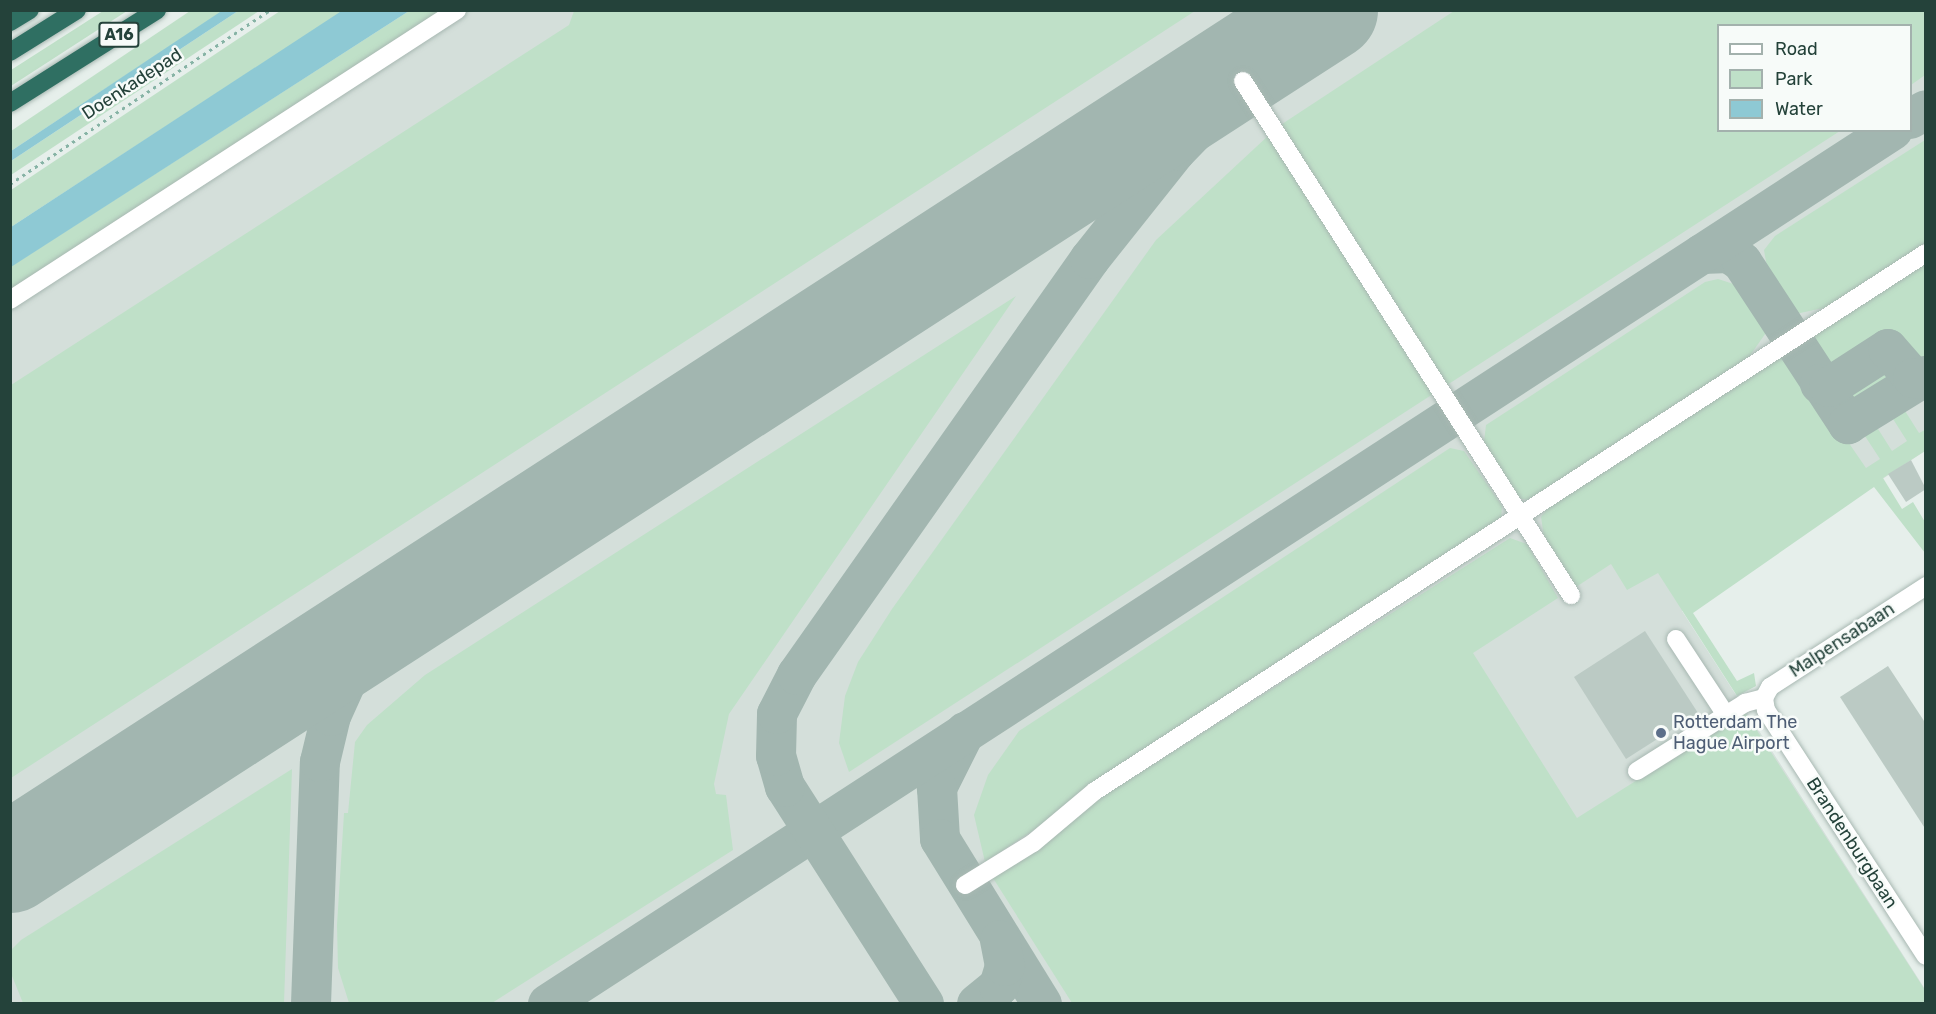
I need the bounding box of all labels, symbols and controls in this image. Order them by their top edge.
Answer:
road number: A16 [98,22,140,48]
legend [1717,24,1912,132]
text: Road [1775,38,1818,60]
street label: Doenkadepad [78,44,186,124]
text: Park [1775,68,1812,90]
text: Water [1775,98,1823,120]
street label: Malpensabaan [1785,598,1899,682]
place label: Rotterdam The Hague Airport [1673,712,1798,754]
marker: Rotterdam The Hague Airport [1654,726,1668,740]
street label: Brandenburgbaan [1802,774,1902,912]

